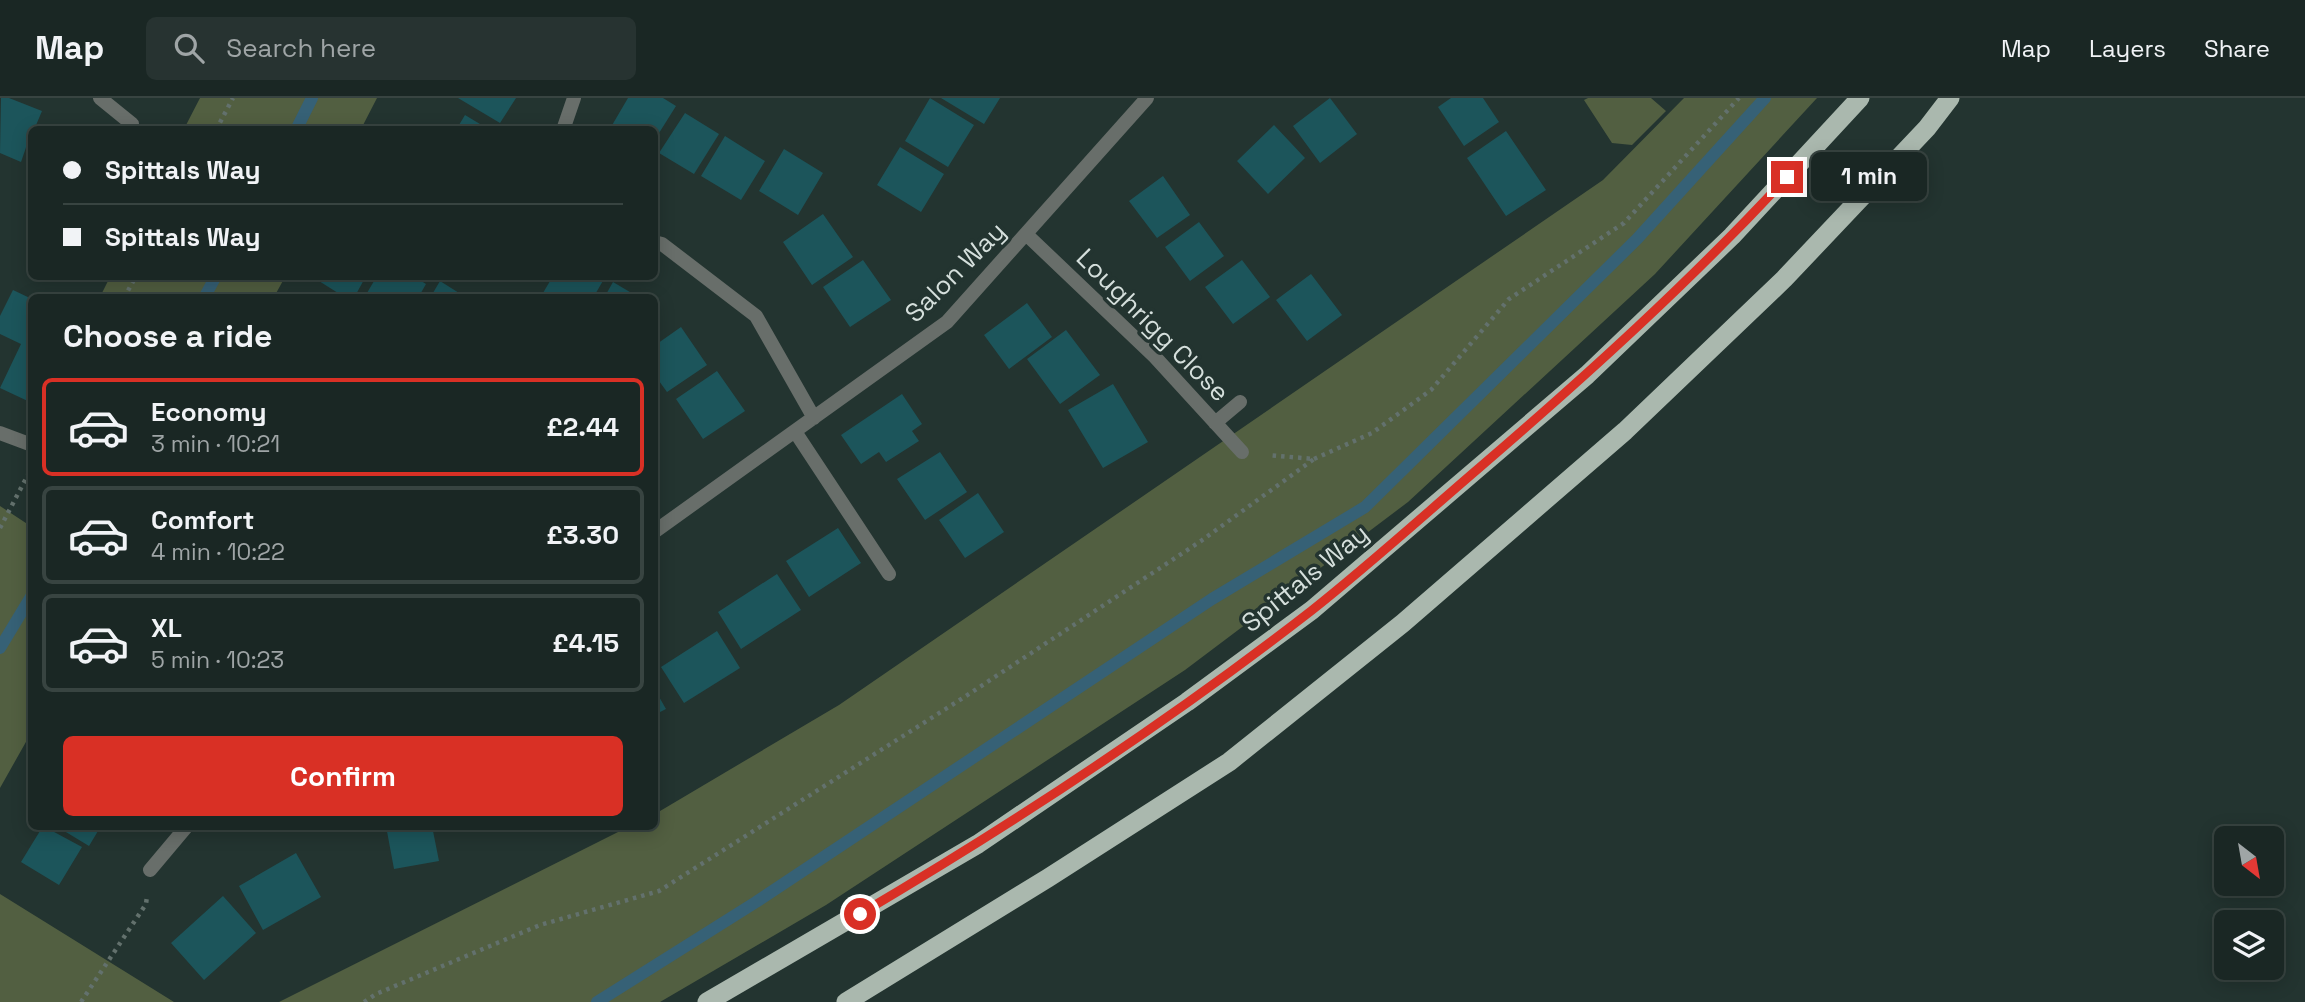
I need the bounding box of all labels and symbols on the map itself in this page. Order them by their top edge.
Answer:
callout: 1 min [1812,153,1927,202]
route end [1771,161,1803,193]
street label: Salon Way [897,214,1013,330]
street label: Loughrigg Close [1069,241,1237,409]
street label: Spittals Way [1234,516,1376,640]
north arrow [2214,826,2284,896]
route start [844,898,876,930]

